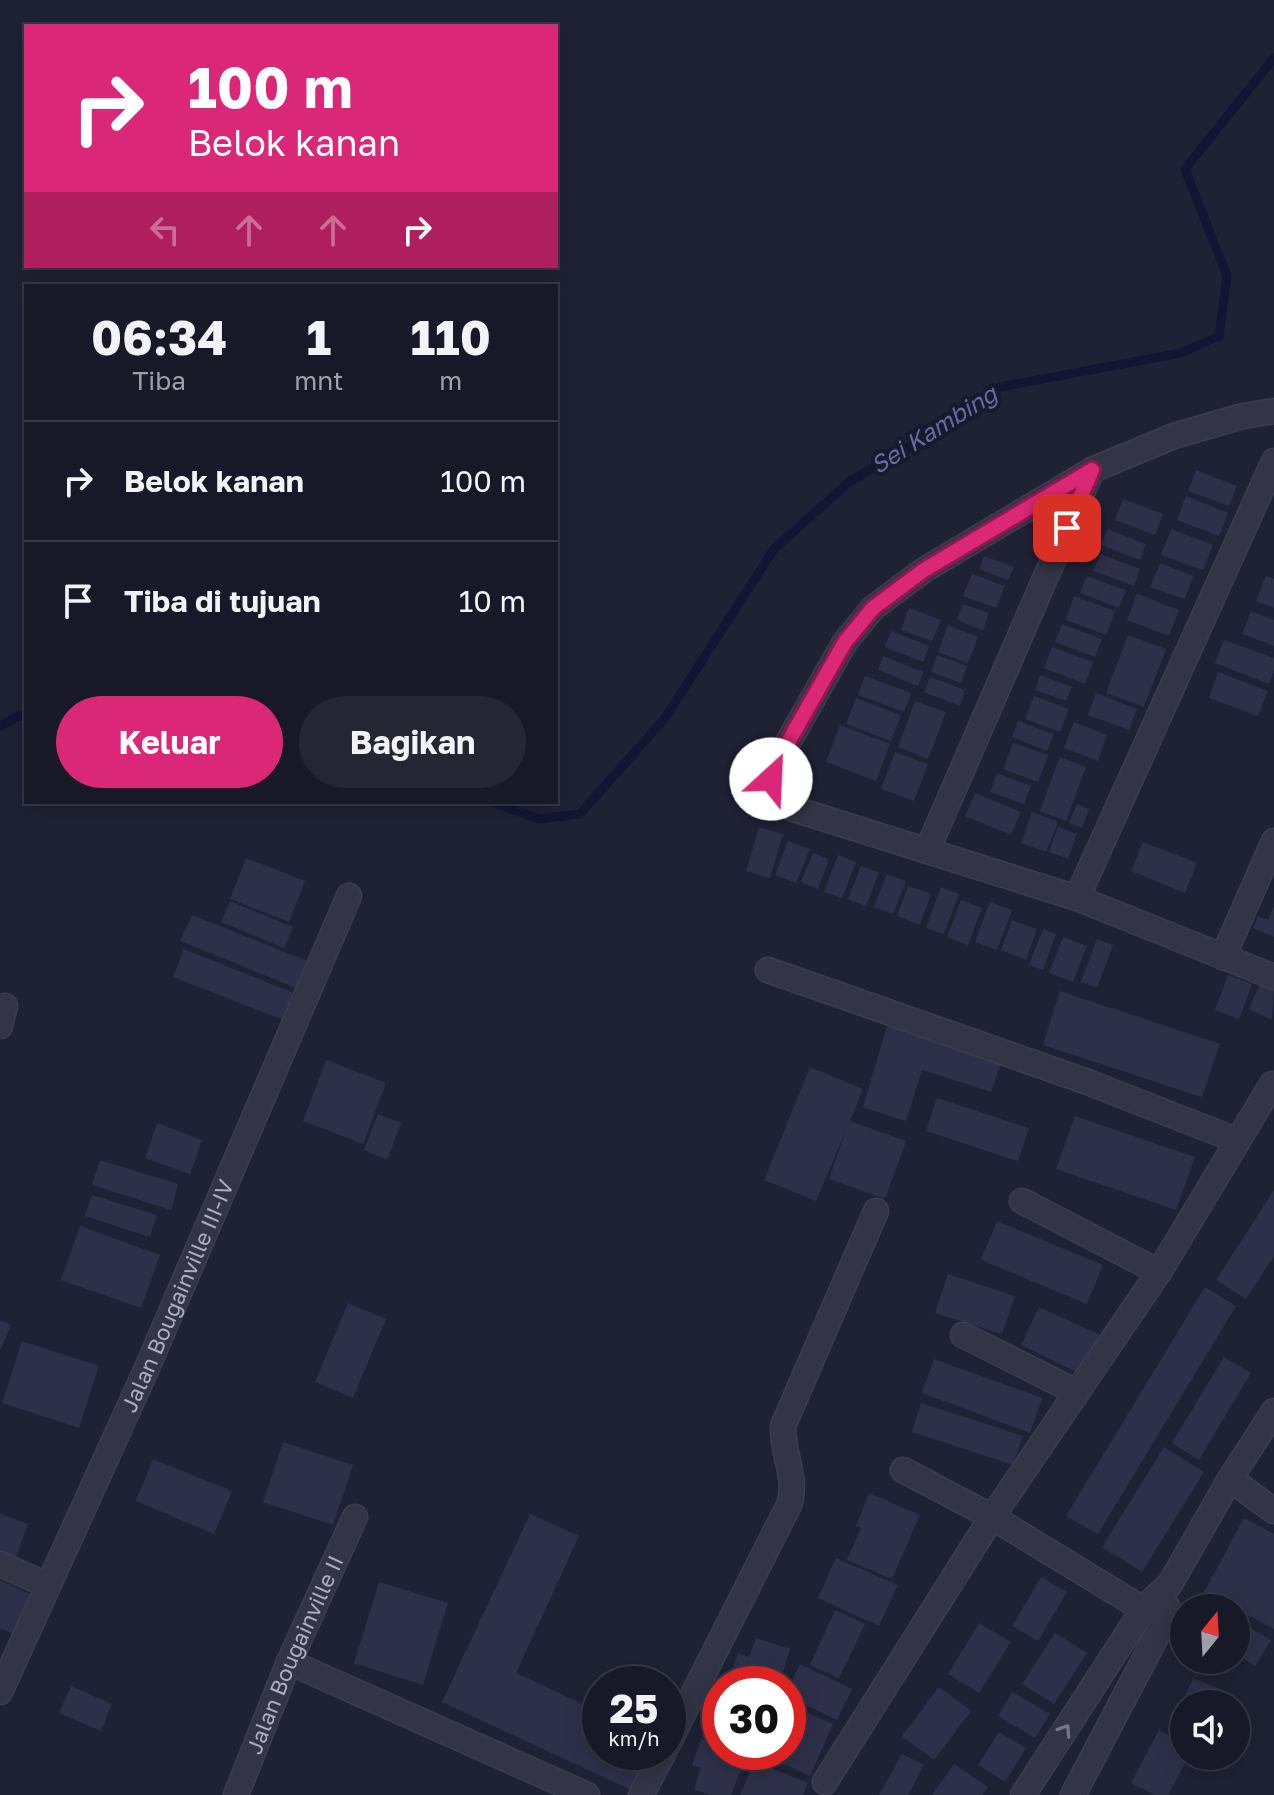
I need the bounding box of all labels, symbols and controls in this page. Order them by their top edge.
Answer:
text: 100 m [188,53,353,120]
icon: right [56,56,160,160]
text: Belok kanan [188,121,400,164]
icon: left [143,208,187,252]
icon: ahead [227,208,271,252]
icon: ahead [311,208,355,252]
icon: right [395,208,439,252]
text: 06:34 [91,308,227,366]
text: 1 [306,308,331,366]
text: 110 [410,308,491,366]
text: Tiba [132,365,186,396]
text: mnt [294,365,343,396]
text: m [439,365,462,396]
water label: Sei Kambing [865,377,1004,480]
icon: right [56,459,100,503]
text: Belok kanan [124,463,304,499]
text: 100 m [440,463,526,499]
pin [1033,494,1101,562]
icon: arrive [1045,506,1089,550]
icon: arrive [56,579,100,623]
text: Tiba di tujuan [124,583,321,619]
text: 10 m [459,583,526,619]
button: Keluar [56,696,283,788]
button: Bagikan [299,696,526,788]
position arrow [729,737,813,821]
street label: Jalan Bougainville III-IV [115,1175,239,1416]
street label: Jalan Bougainville II [240,1551,349,1758]
north arrow [1170,1594,1250,1674]
map controls [1170,1594,1250,1770]
speed limit sign: 30 [702,1666,806,1770]
text: 25 [610,1684,658,1732]
button: sound [1170,1690,1250,1770]
one-way arrow [1056,1724,1071,1739]
text: km/h [609,1726,659,1750]

